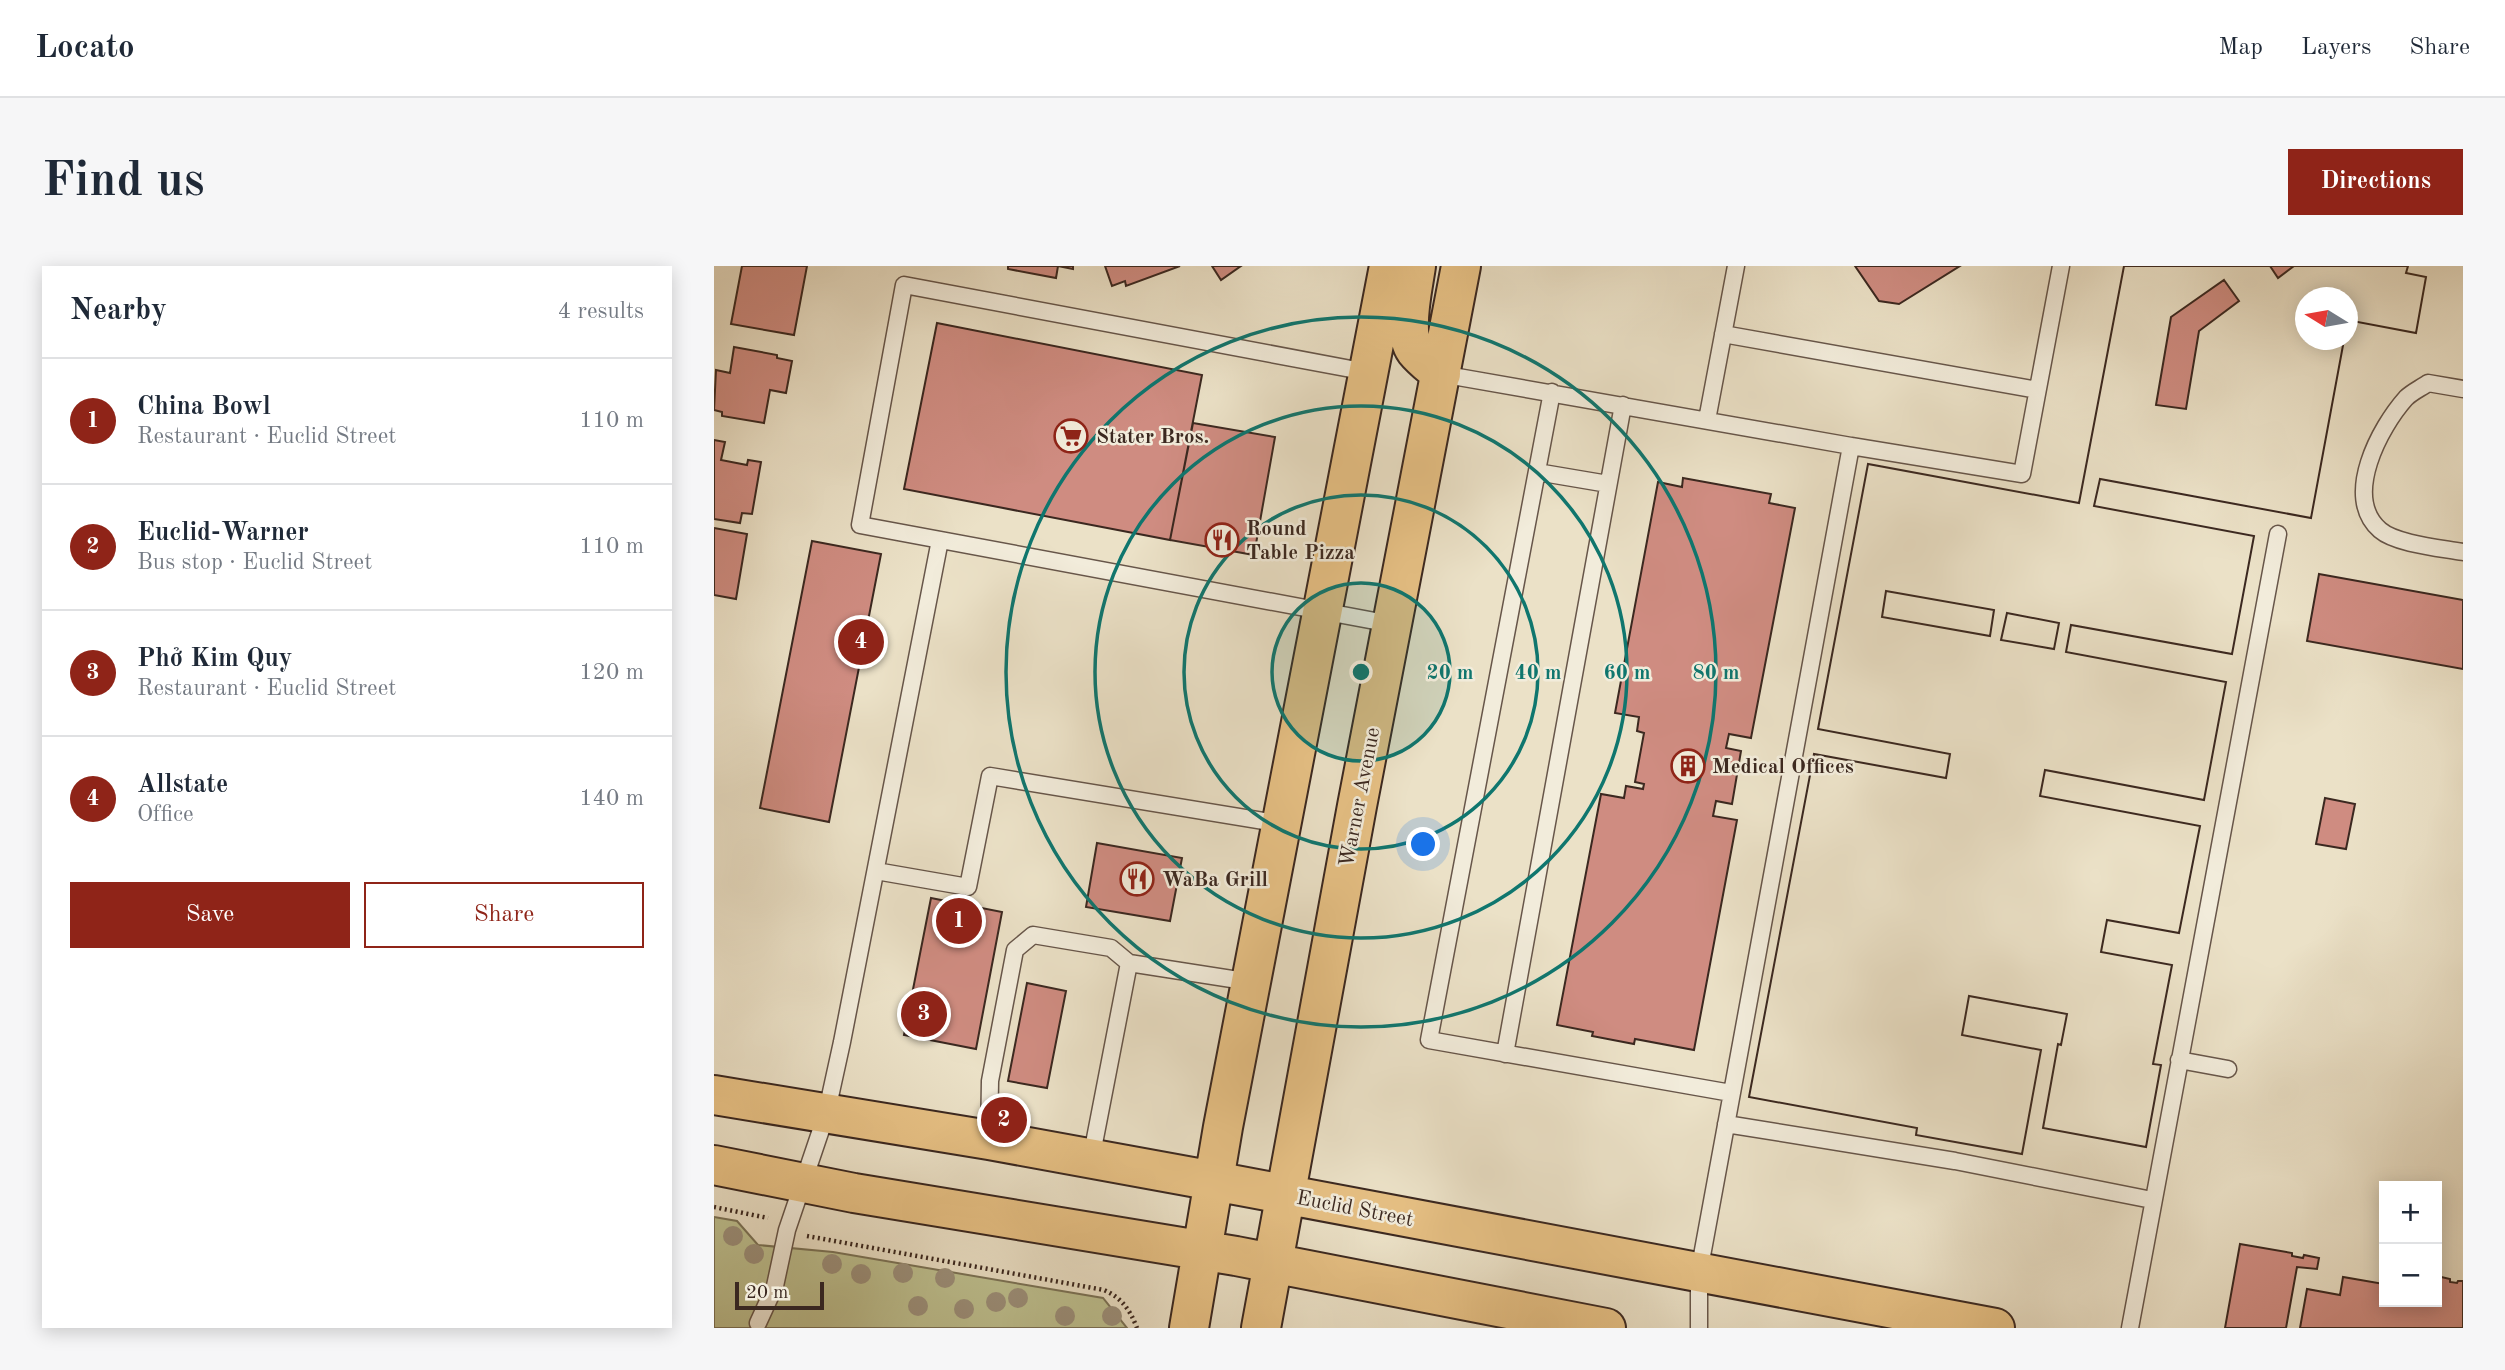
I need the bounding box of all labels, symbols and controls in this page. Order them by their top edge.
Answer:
text: Locato [35,32,135,65]
text: Map [2219,36,2263,60]
text: Layers [2301,36,2371,60]
text: Share [2409,36,2470,60]
button: Directions [2288,149,2463,215]
text: Find us [42,158,205,207]
north arrow [2295,287,2358,350]
text: Nearby [70,296,167,326]
text: 4 results [558,300,644,323]
text: China Bowl [137,394,271,420]
text: 1 [86,409,100,432]
text: 110 m [579,409,644,432]
supermarket icon: Stater Bros. [1052,417,1090,455]
text: Restaurant · Euclid Street [137,425,396,448]
place label: Stater Bros. [1096,427,1209,448]
place label: Round Table Pizza [1246,519,1355,564]
text: Euclid-Warner [137,520,309,546]
restaurant icon: Round Table Pizza [1203,521,1241,559]
text: 2 [86,535,100,558]
text: 110 m [579,535,644,558]
text: Bus stop · Euclid Street [137,551,372,574]
pin: 4 [838,616,884,668]
text: Phở Kim Quy [137,646,292,672]
centre of rings [1349,660,1373,684]
text: 3 [86,661,100,684]
text: 120 m [579,661,644,684]
text: 20 m [1426,663,1474,684]
text: 40 m [1514,663,1562,684]
text: 60 m [1603,663,1651,684]
text: 80 m [1692,663,1740,684]
text: Restaurant · Euclid Street [137,677,396,700]
street label: Warner Avenue [1337,726,1384,869]
building icon: Medical Offices [1669,747,1707,785]
place label: Medical Offices [1712,757,1854,778]
text: Allstate [137,772,228,798]
text: 4 [86,787,100,810]
text: 140 m [579,787,644,810]
text: Office [137,803,194,826]
your location [1406,827,1440,861]
restaurant icon: WaBa Grill [1118,860,1156,898]
place label: WaBa Grill [1162,870,1268,891]
button: Save [70,882,350,948]
button: Share [364,882,644,948]
pin: 1 [936,895,982,947]
pin: 3 [901,988,947,1040]
pin: 2 [981,1094,1027,1146]
map controls [2379,1181,2442,1307]
button: + [2379,1181,2442,1244]
street label: Euclid Street [1294,1188,1415,1231]
button: − [2379,1244,2442,1307]
scale bar [735,1279,824,1311]
text: 20 m [746,1284,788,1303]

